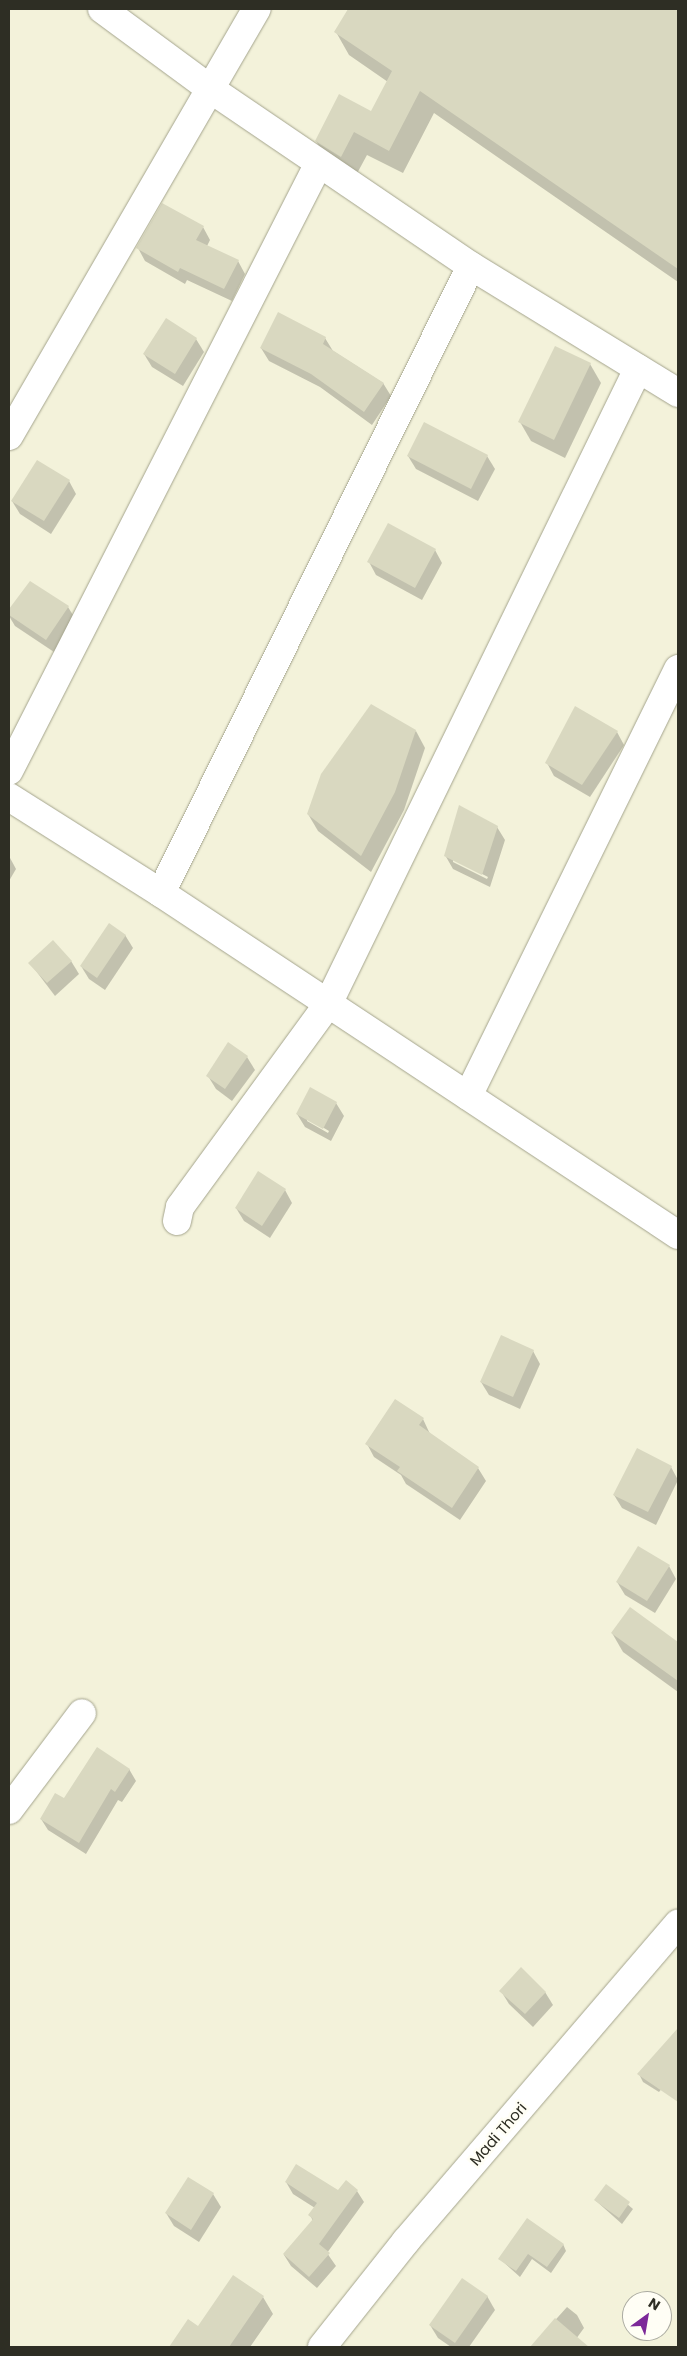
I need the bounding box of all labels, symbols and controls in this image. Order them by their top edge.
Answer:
street label: Madi Thori [466,2099,530,2169]
north arrow [622,2291,672,2341]
text: N [645,2293,664,2315]

